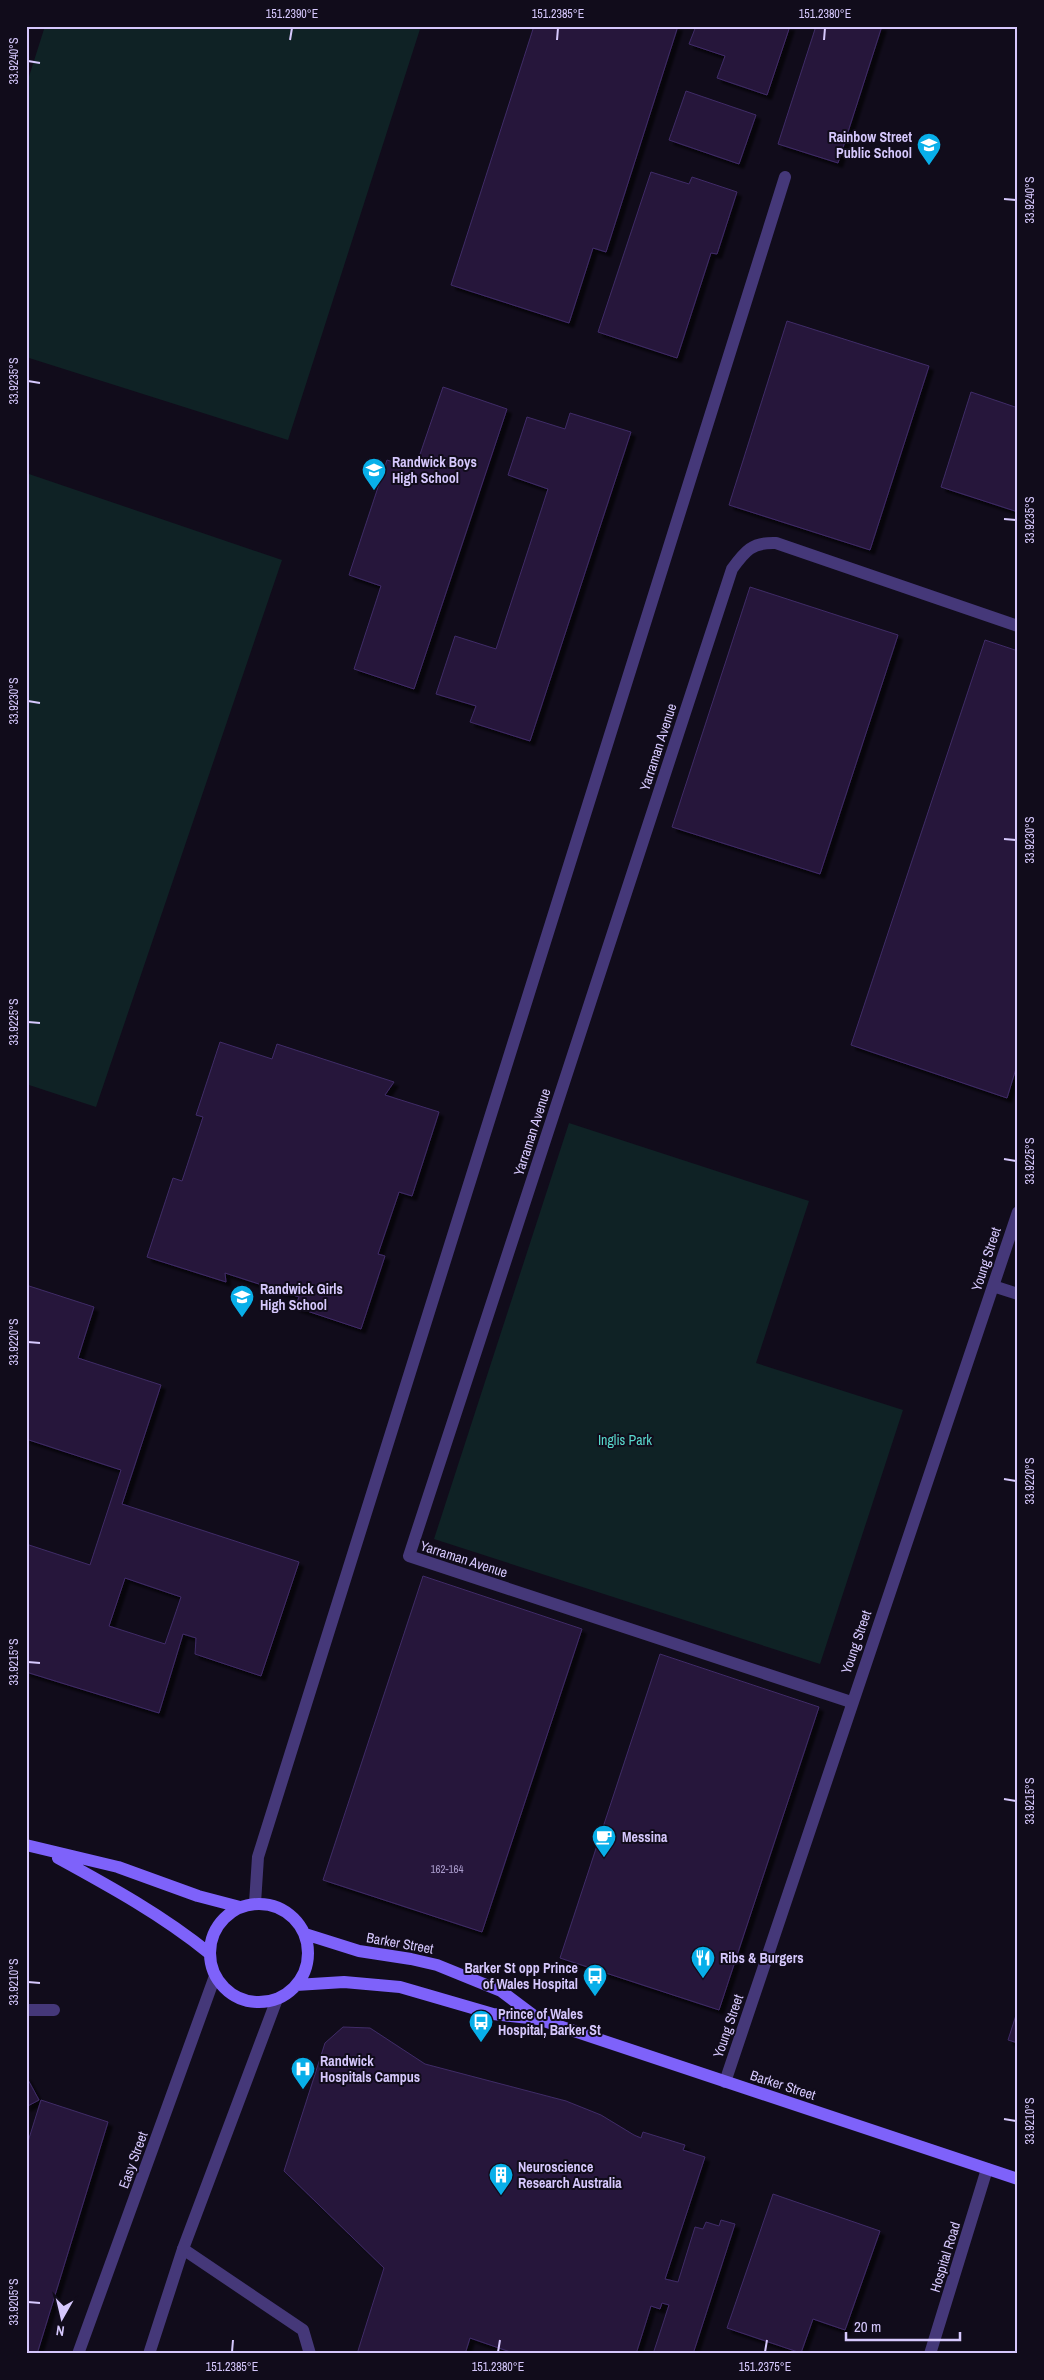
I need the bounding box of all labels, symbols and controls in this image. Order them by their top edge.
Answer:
text: 151.2390°E [266,6,318,22]
text: 151.2385°E [532,6,584,22]
text: 151.2380°E [799,6,851,22]
text: 33.9240°S [6,37,22,84]
place label: Rainbow Street Public School [828,128,912,162]
school or university icon: Rainbow Street Public School [916,132,942,166]
text: 33.9240°S [1022,176,1038,223]
text: 33.9235°S [6,357,22,404]
place label: Randwick Boys High School [392,453,477,487]
school or university icon: Randwick Boys High School [361,457,387,491]
text: 33.9235°S [1022,496,1038,543]
text: 33.9230°S [6,677,22,724]
street label: Yarraman Avenue [635,701,681,793]
text: 33.9230°S [1022,816,1038,863]
text: 33.9225°S [6,998,22,1045]
street label: Yarraman Avenue [509,1086,555,1178]
text: 33.9225°S [1022,1137,1038,1184]
street label: Young Street [967,1225,1005,1293]
place label: Randwick Girls High School [260,1280,343,1314]
school or university icon: Randwick Girls High School [229,1284,255,1318]
text: 33.9220°S [6,1318,22,1365]
park label: Inglis Park [598,1431,652,1449]
text: 33.9220°S [1022,1457,1038,1504]
street label: Yarraman Avenue [418,1536,510,1582]
street label: Young Street [837,1608,875,1676]
text: 33.9215°S [6,1638,22,1685]
text: 33.9215°S [1022,1777,1038,1824]
cafe icon: Messina [591,1824,617,1858]
place label: Messina [622,1828,668,1846]
house number: 162-164 [430,1862,464,1876]
street label: Barker Street [365,1928,435,1958]
restaurant icon: Ribs & Burgers [690,1945,716,1979]
place label: Ribs & Burgers [720,1949,804,1967]
text: 33.9210°S [6,1958,22,2005]
place label: Barker St opp Prince of Wales Hospital [464,1959,578,1993]
bus stop icon: Barker St opp Prince of Wales Hospital [582,1963,608,1997]
street label: Young Street [709,1992,747,2060]
place label: Prince of Wales Hospital, Barker St [498,2005,601,2039]
bus stop icon: Prince of Wales Hospital, Barker St [468,2009,494,2043]
place label: Randwick Hospitals Campus [320,2052,420,2086]
hospital icon: Randwick Hospitals Campus [290,2056,316,2090]
street label: Barker Street [748,2066,818,2104]
text: 33.9210°S [1022,2097,1038,2144]
street label: Easy Street [114,2129,152,2191]
place label: Neuroscience Research Australia [518,2158,622,2192]
building icon: Neuroscience Research Australia [488,2162,514,2196]
street label: Hospital Road [926,2220,964,2294]
text: 33.9205°S [6,2278,22,2325]
north arrow [38,2292,88,2342]
scale bar [846,2310,960,2342]
text: 20 m [854,2316,881,2337]
text: N [55,2321,66,2340]
text: 151.2385°E [206,2359,258,2375]
text: 151.2380°E [472,2359,524,2375]
text: 151.2375°E [739,2359,791,2375]

